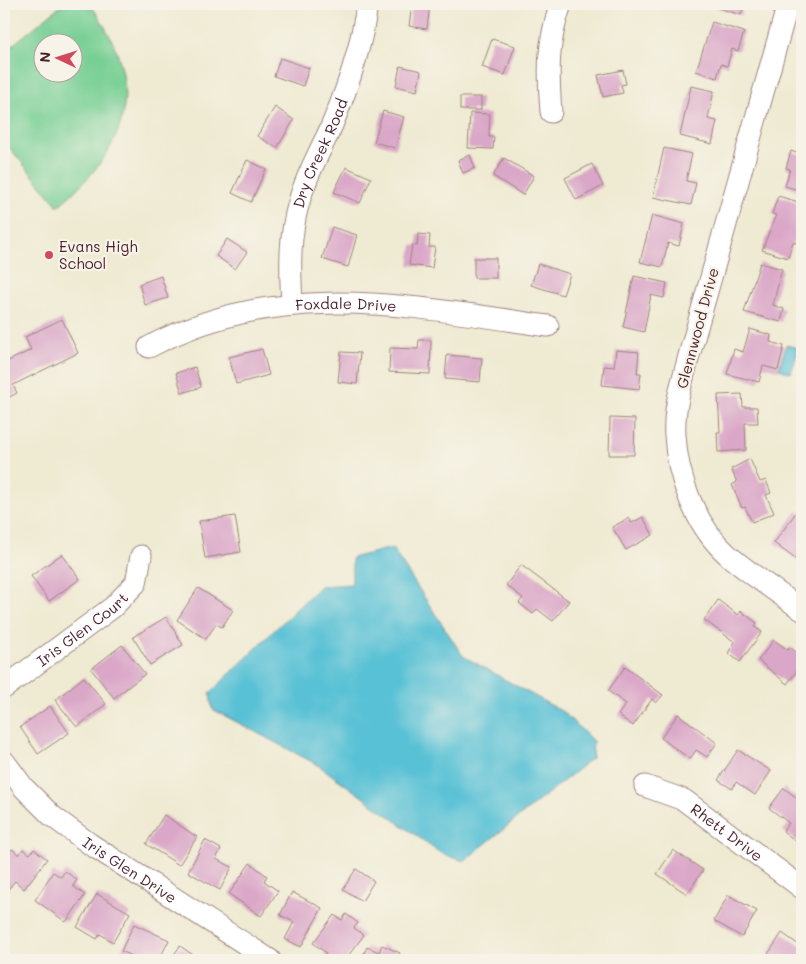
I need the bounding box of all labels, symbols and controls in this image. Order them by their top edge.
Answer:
north arrow [32,32,82,82]
text: N [35,51,54,63]
street label: Dry Creek Road [288,95,352,210]
place label: Evans High School [59,236,138,273]
marker: Evans High School [43,249,55,261]
street label: Glennwood Drive [671,265,723,391]
street label: Foxdale Drive [295,293,397,316]
street label: Iris Glen Court [33,588,132,670]
street label: Rhett Drive [687,799,767,865]
street label: Iris Glen Drive [79,832,181,907]

